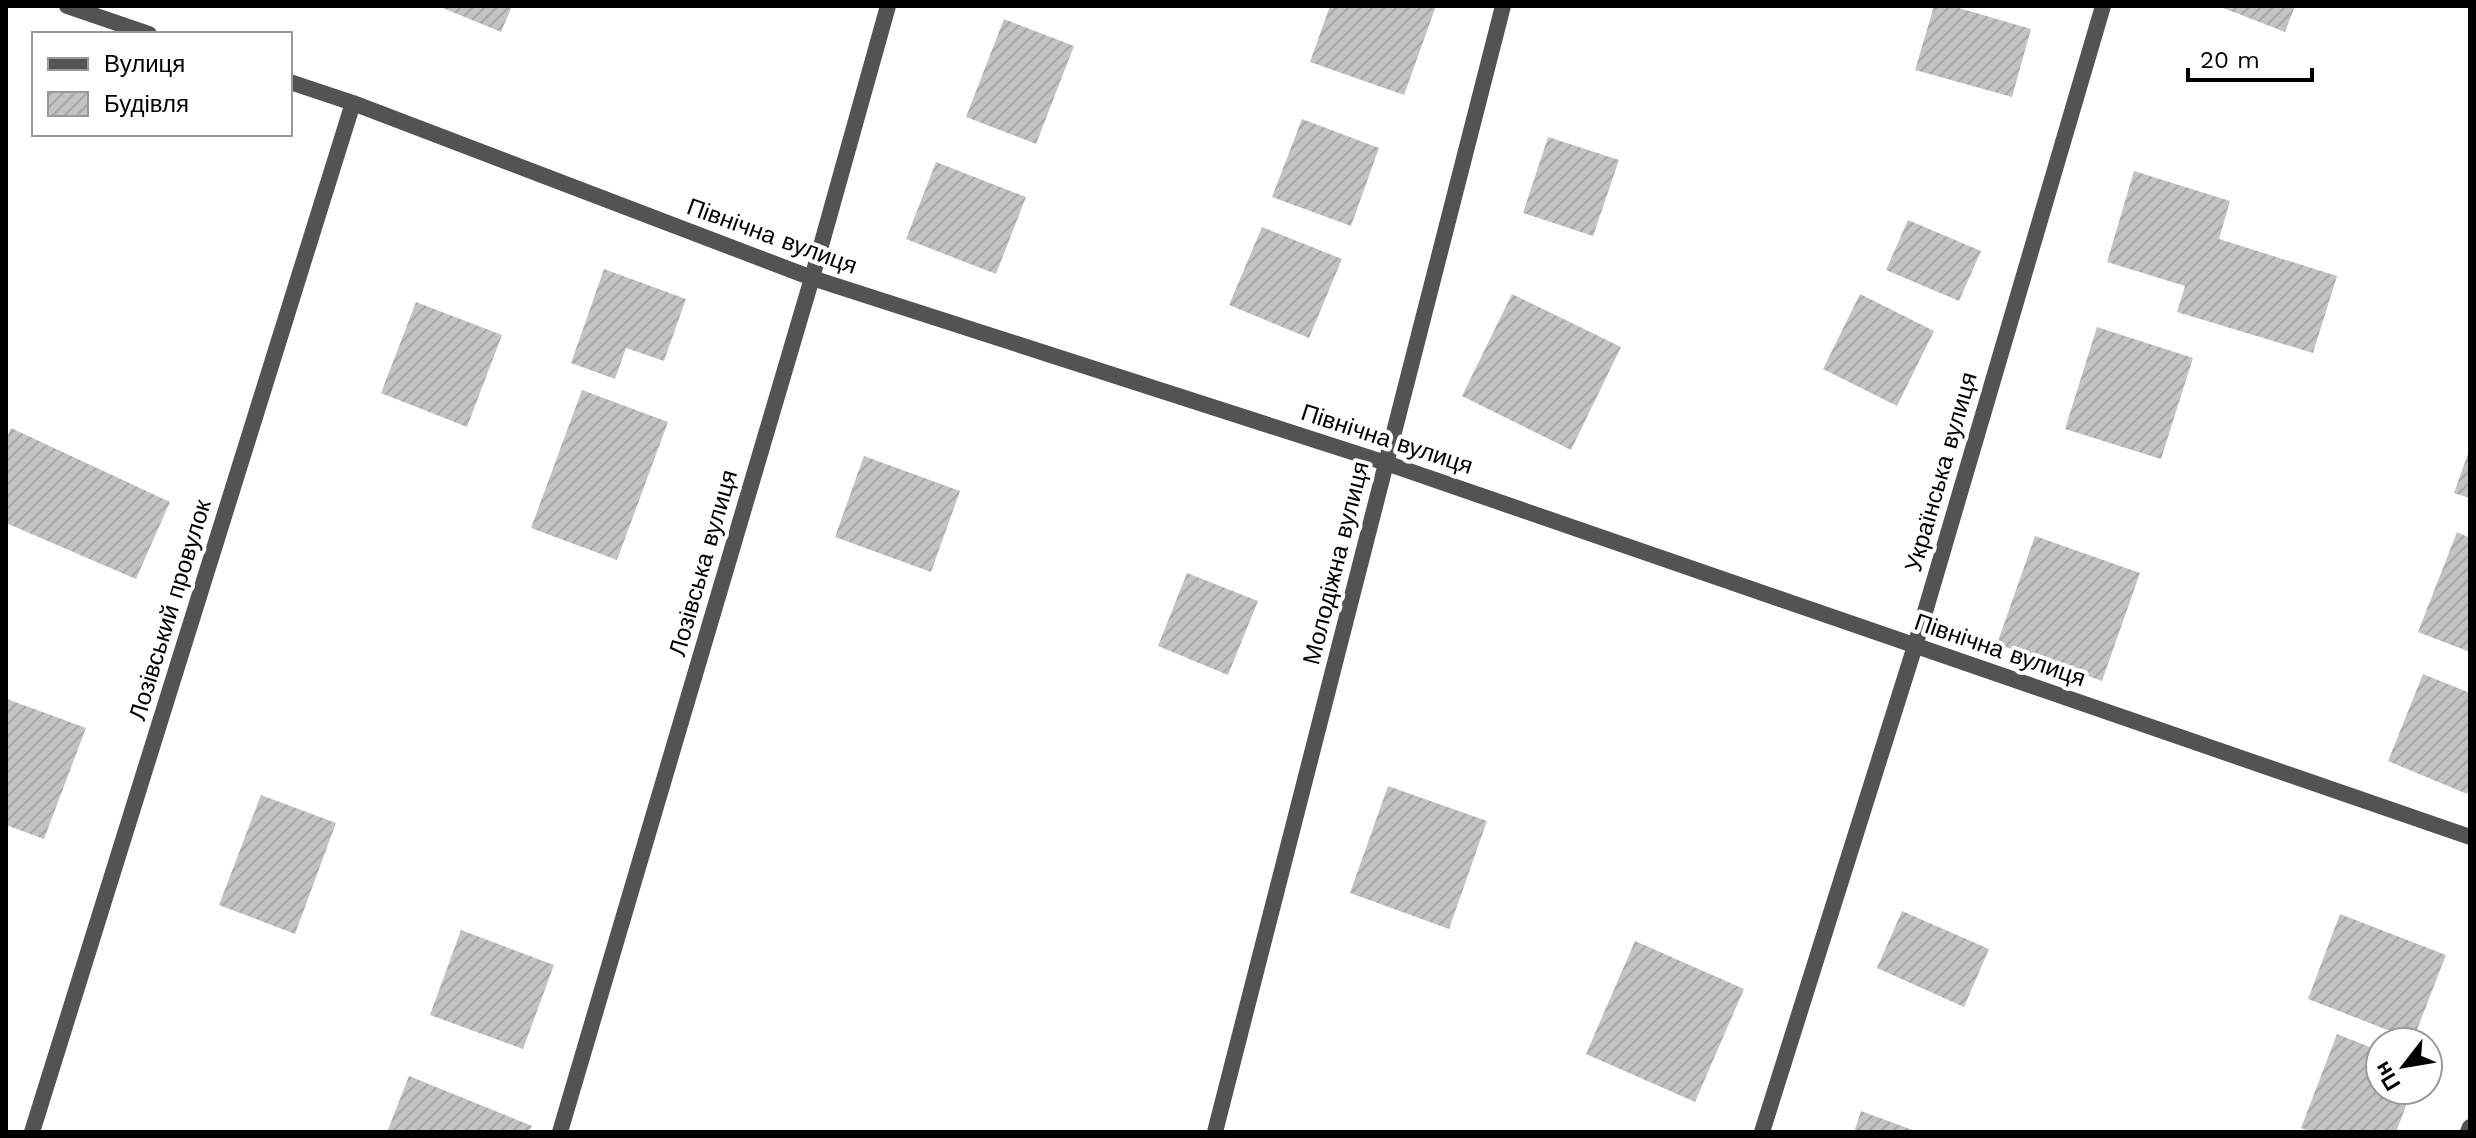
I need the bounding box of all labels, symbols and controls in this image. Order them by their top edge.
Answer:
legend [32,32,292,136]
scale bar [2188,32,2312,82]
text: 20 m [2200,46,2260,74]
text: Вулиця [104,50,185,78]
text: Будівля [104,90,189,118]
street label: Північна вулиця [683,192,861,280]
street label: Українська вулиця [1899,369,1983,575]
street label: Північна вулиця [1298,398,1476,480]
street label: Молодіжна вулиця [1297,459,1375,667]
street label: Лозівська вулиця [663,467,743,659]
street label: Лозівський провулок [123,496,217,724]
street label: Північна вулиця [1911,608,2089,692]
north arrow [2364,1026,2444,1106]
text: Пн [2369,1057,2405,1095]

